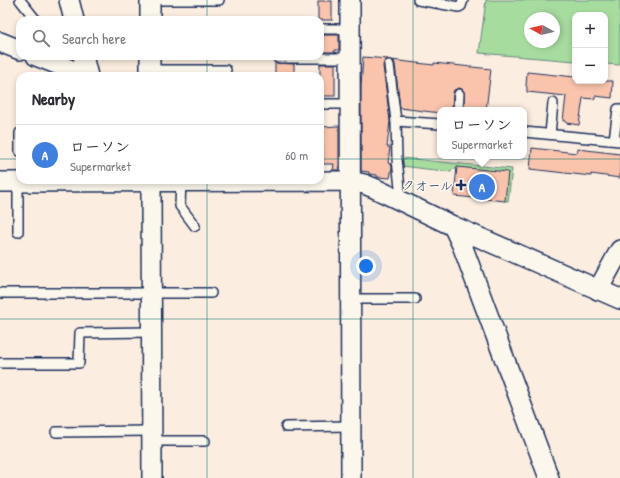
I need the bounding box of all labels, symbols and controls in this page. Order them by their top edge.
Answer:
north arrow [524,12,560,48]
map controls [572,12,608,84]
button: + [572,12,608,48]
search box [16,16,324,60]
icon: search [30,27,52,49]
text: Search here [62,28,126,49]
button: − [572,48,608,84]
text: Nearby [32,87,75,110]
popup [437,107,527,159]
text: ローソン [452,114,512,135]
text: Supermarket [452,135,512,153]
text: ローソン [70,136,130,157]
text: A [42,146,48,164]
text: 60 m [285,146,308,164]
text: Supermarket [70,157,131,175]
pin: A [469,172,495,202]
place label: クオール [402,176,453,194]
marker: クオール [456,180,466,190]
your location [356,256,376,276]

